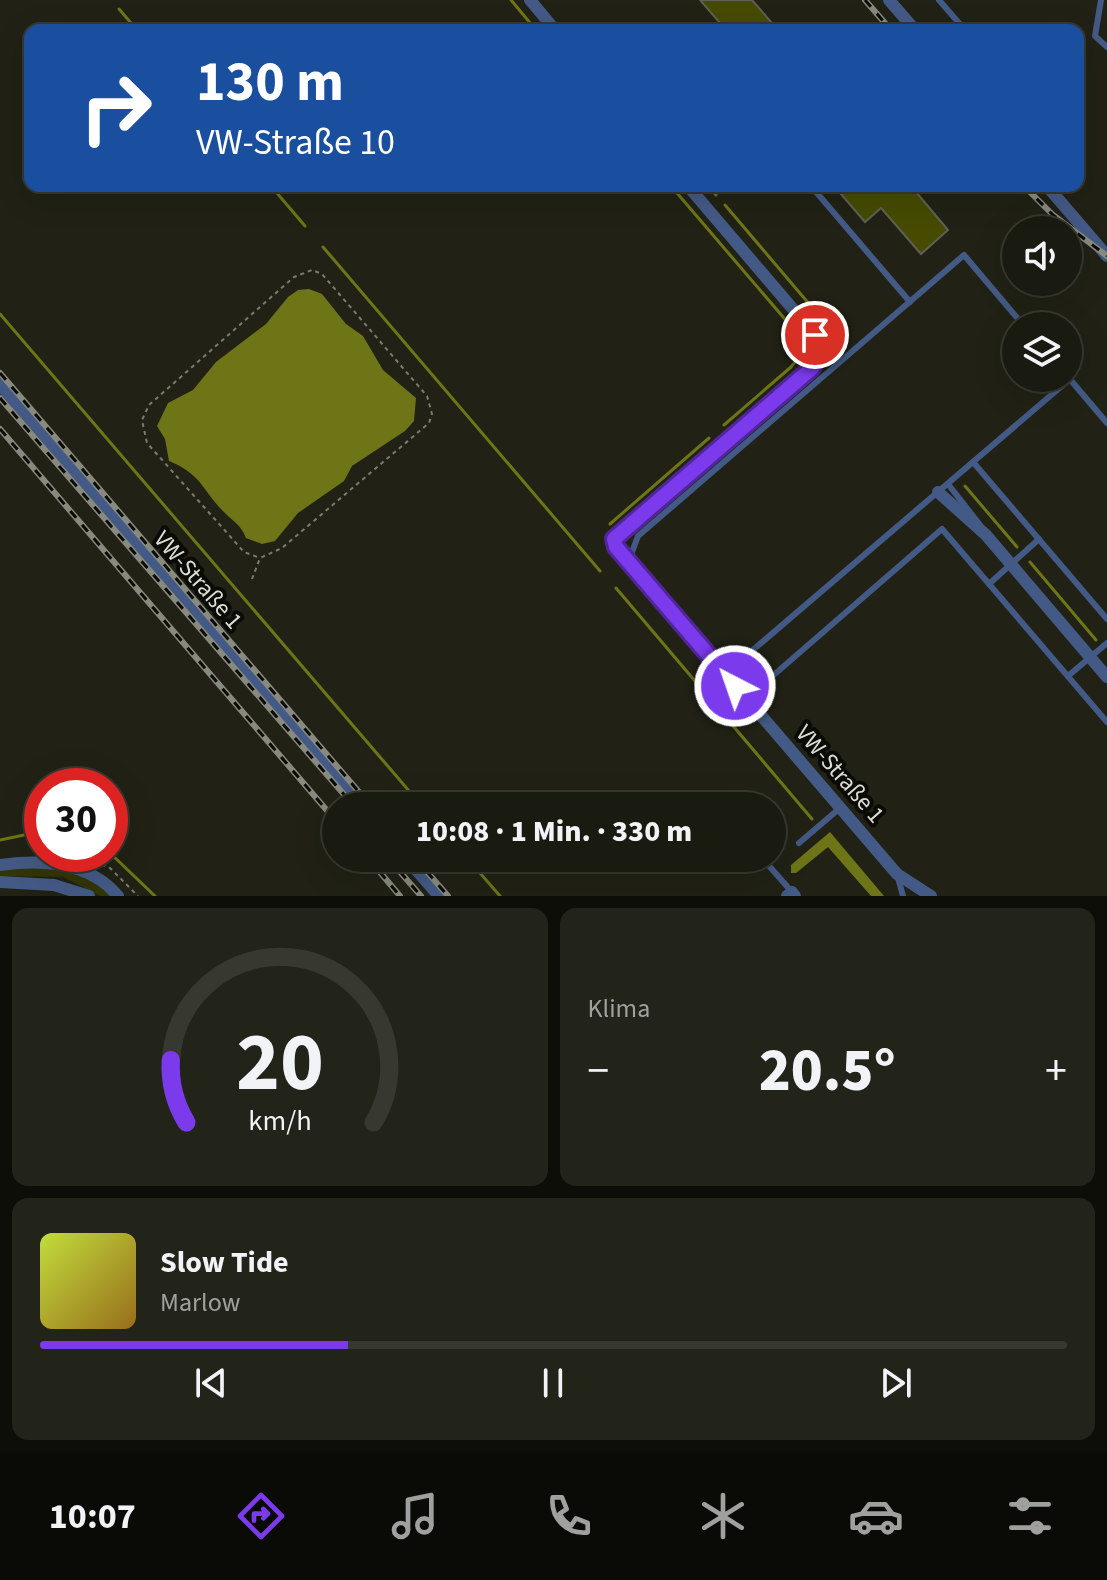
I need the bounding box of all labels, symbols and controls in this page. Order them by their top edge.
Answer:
text: 130 m [196,43,344,122]
icon: right [64,56,168,160]
text: VW-Straße 10 [196,117,395,168]
map controls [1002,216,1082,392]
button: sound [1002,216,1082,296]
pin [781,301,849,369]
button: layers [1002,312,1082,392]
icon: arrive [793,313,837,357]
street label: VW-Straße 1 [145,523,251,637]
position arrow [693,644,777,728]
street label: VW-Straße 1 [787,717,893,831]
speed limit sign: 30 [24,768,128,872]
text: 10:08 · 1 Min. · 330 m [416,810,692,853]
text: Klima [588,990,650,1027]
text: 20 [236,1004,324,1122]
text: 20.5° [759,1029,896,1114]
text: − [588,1040,609,1103]
text: + [1045,1040,1067,1103]
text: km/h [248,1101,311,1141]
text: Slow Tide [160,1241,289,1284]
text: Marlow [160,1284,240,1321]
icon: previous [189,1361,233,1405]
icon: pause [531,1361,575,1405]
icon: next [874,1361,918,1405]
icon: directions [233,1488,289,1544]
icon: music [387,1488,443,1544]
icon: phone [541,1488,597,1544]
icon: climate [695,1488,751,1544]
icon: car [848,1488,904,1544]
icon: filters [1002,1488,1058,1544]
text: 10:07 [49,1491,136,1542]

